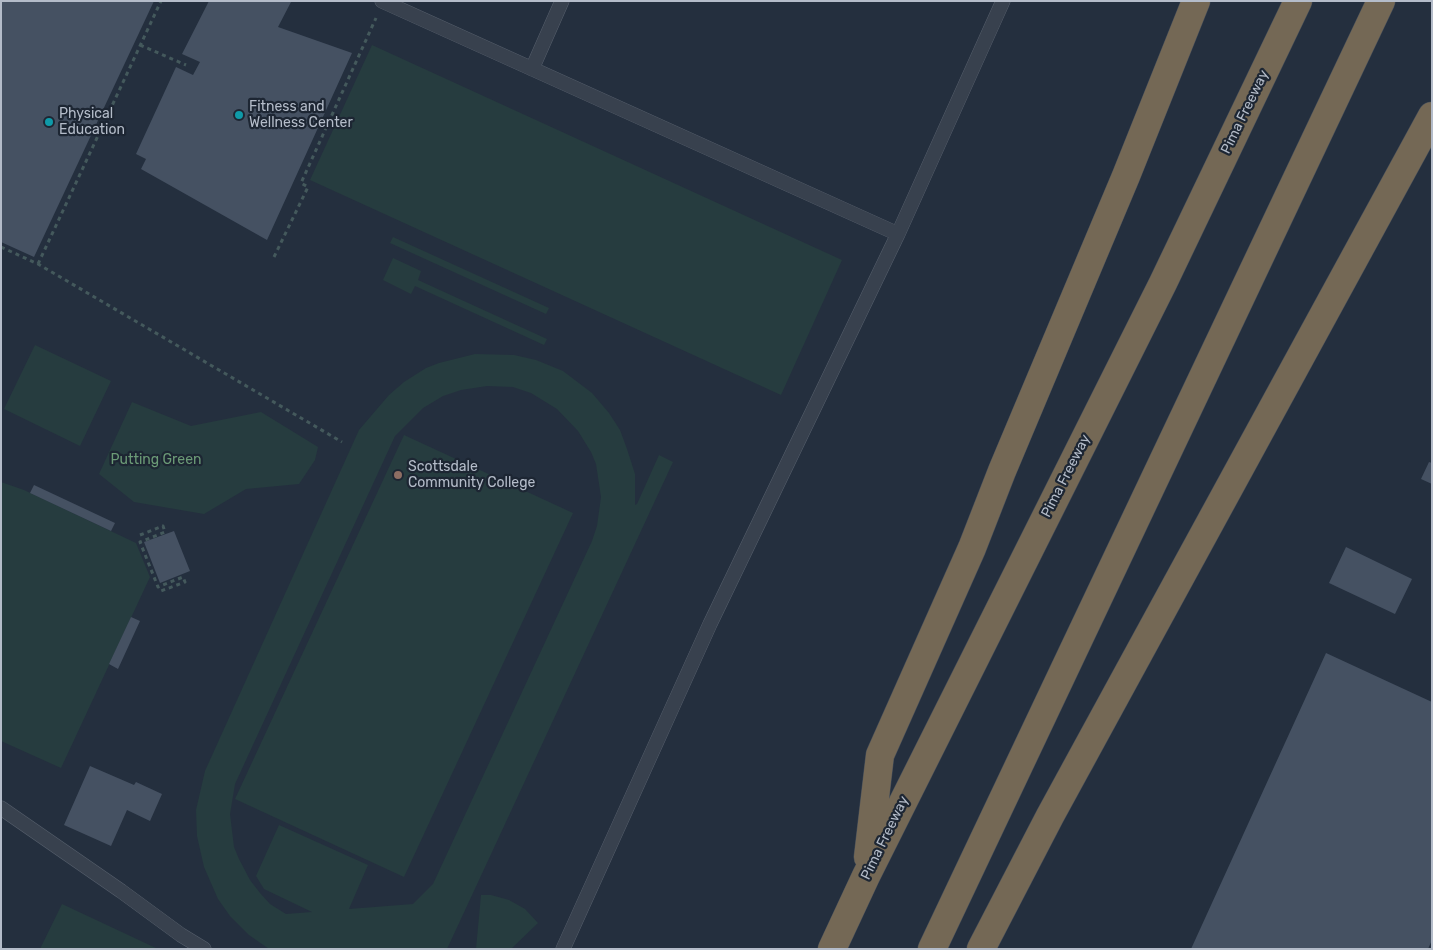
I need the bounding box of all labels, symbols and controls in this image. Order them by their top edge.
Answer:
street label: Pima Freeway [1218,67,1272,157]
place label: Fitness and Wellness Center [249,99,353,132]
place label: Physical Education [59,106,125,138]
marker: Fitness and Wellness Center [233,109,245,121]
marker: Physical Education [43,116,55,128]
street label: Pima Freeway [1038,432,1094,520]
park label: Putting Green [111,452,201,468]
place label: Scottsdale Community College [408,459,535,492]
marker: Scottsdale Community College [392,469,404,481]
street label: Pima Freeway [858,793,912,883]

